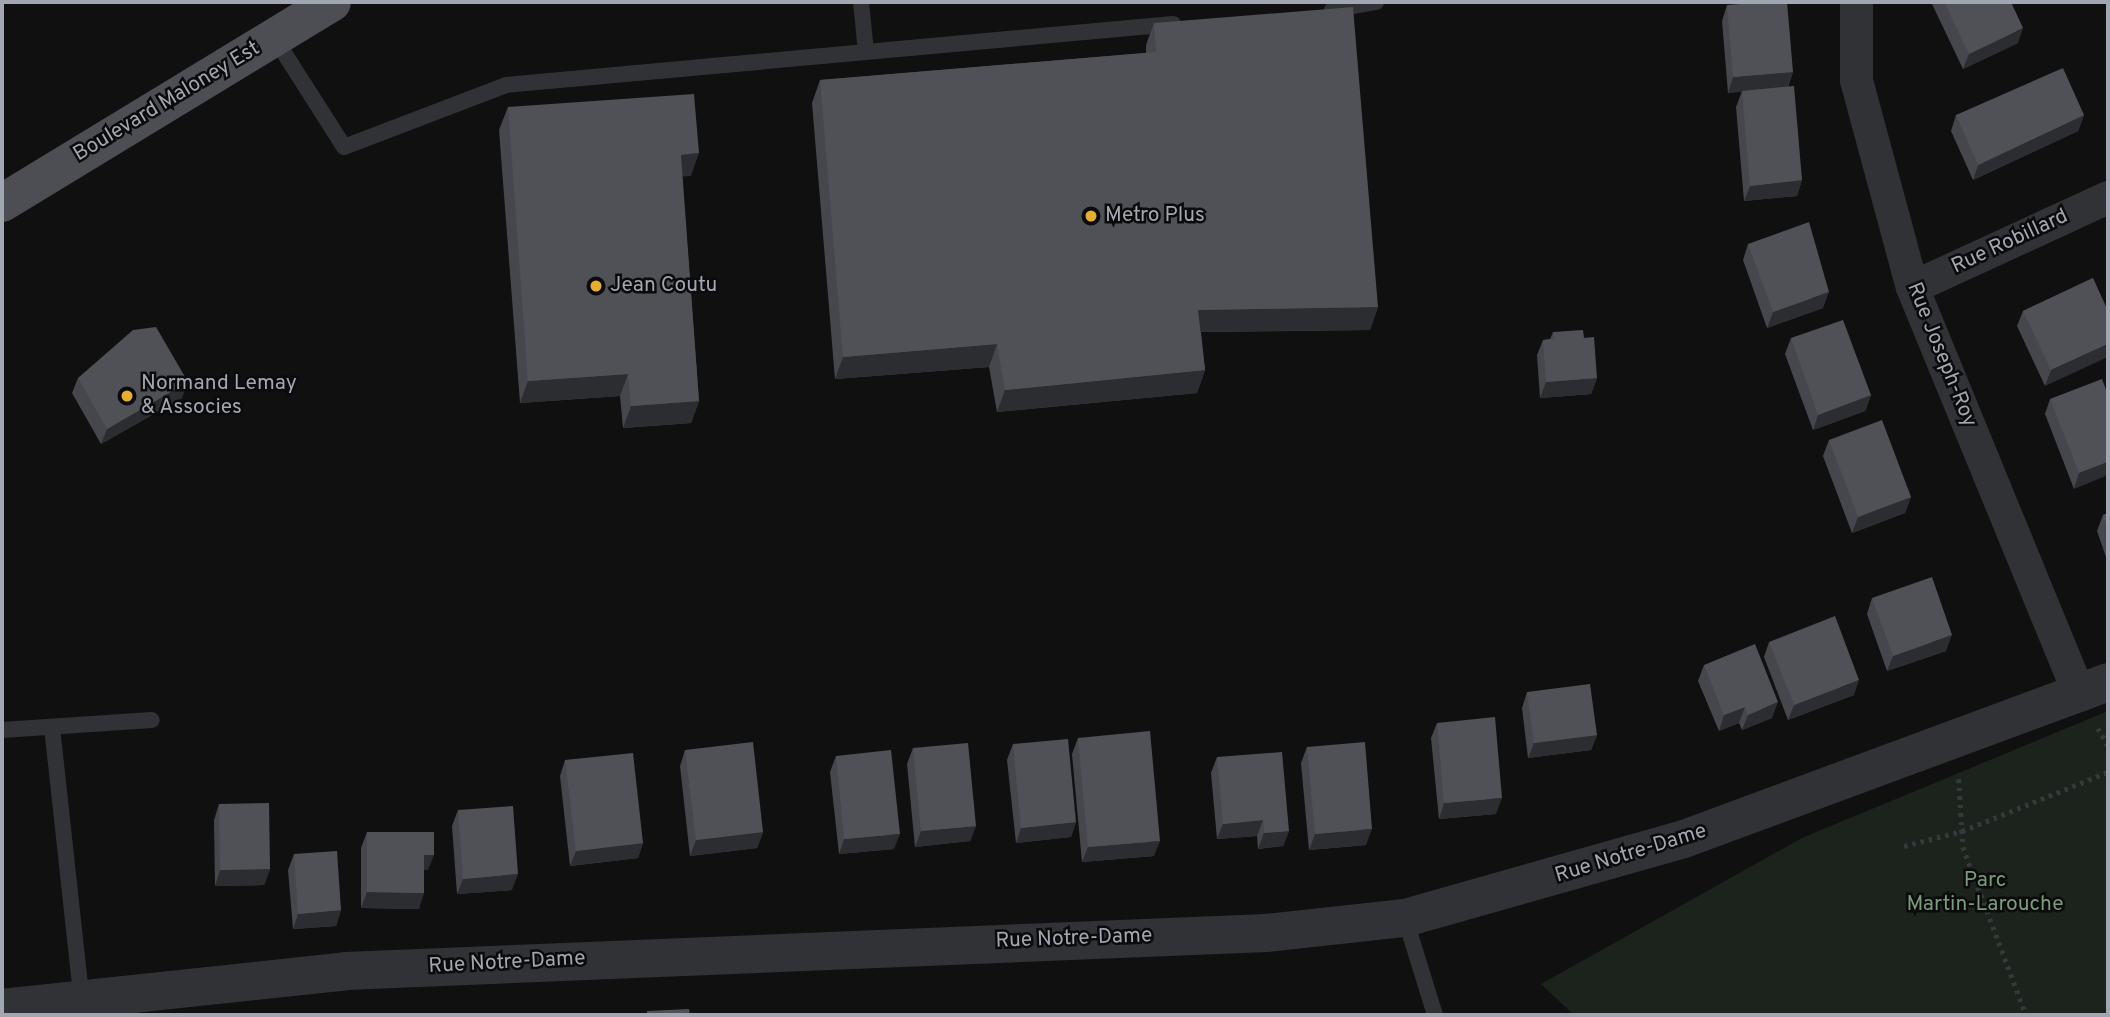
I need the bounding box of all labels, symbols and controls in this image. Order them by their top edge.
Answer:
street label: Boulevard Maloney Est [69,36,265,168]
place label: Metro Plus [1105,203,1205,229]
street label: Rue Robillard [1948,204,2072,280]
marker: Metro Plus [1083,208,1099,224]
place label: Jean Coutu [610,273,717,299]
marker: Jean Coutu [588,278,604,294]
street label: Rue Joseph-Roy [1901,279,1981,431]
place label: Normand Lemay & Associes [141,371,297,421]
marker: Normand Lemay & Associes [119,388,135,404]
street label: Rue Notre-Dame [1552,819,1710,889]
park label: Parc Martin-Larouche [1907,868,2063,918]
street label: Rue Notre-Dame [995,924,1153,954]
street label: Rue Notre-Dame [428,946,586,980]

